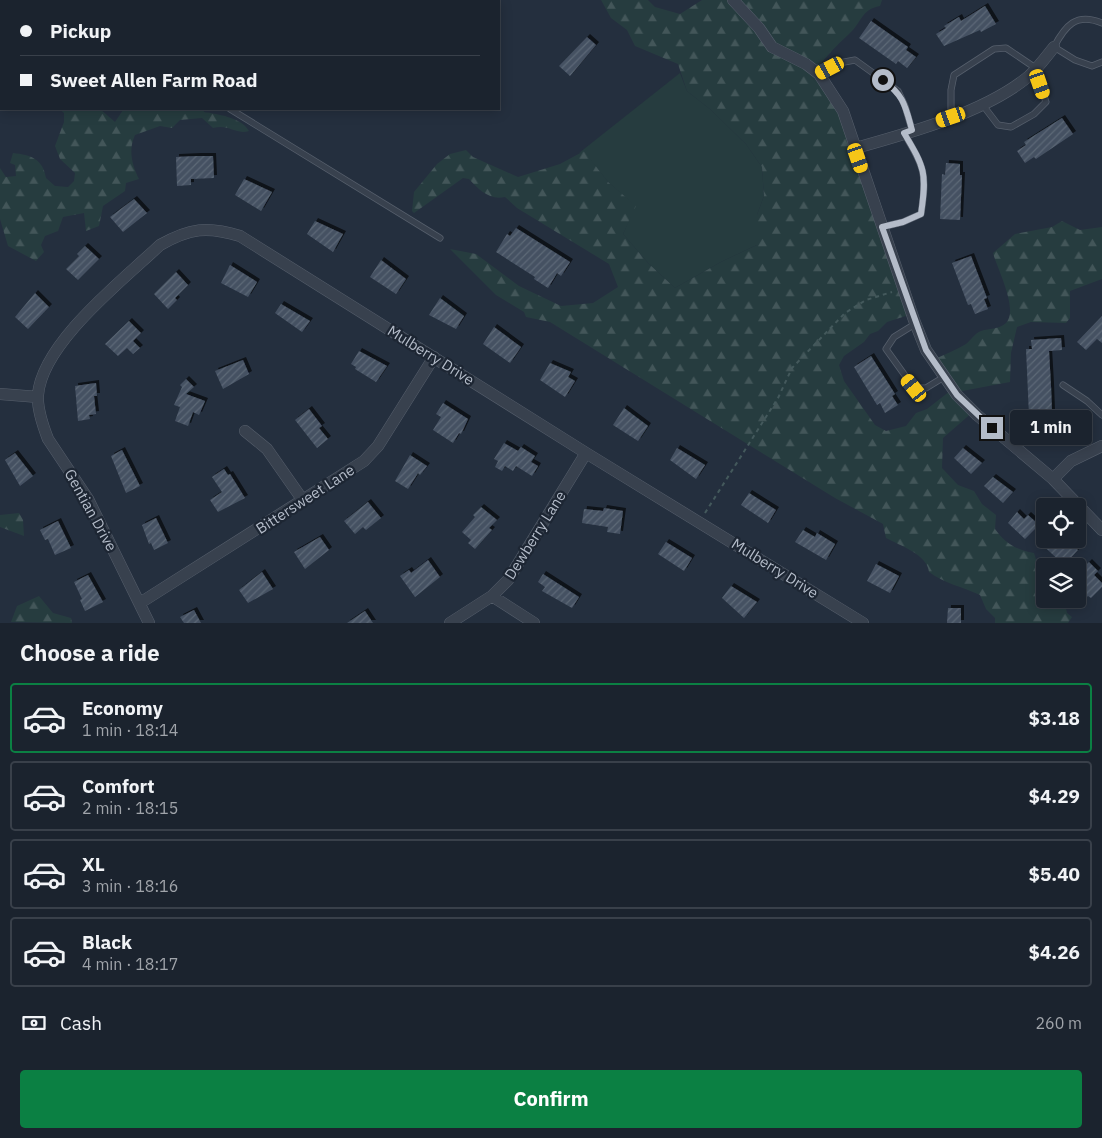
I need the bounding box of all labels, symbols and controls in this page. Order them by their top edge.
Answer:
text: Pickup [50,19,111,43]
car [813,54,846,82]
car [1028,67,1051,101]
text: Sweet Allen Farm Road [50,68,258,92]
route start [872,69,894,91]
car [934,105,967,129]
car [846,141,869,175]
street label: Mulberry Drive [384,321,478,389]
car [898,372,929,404]
callout: 1 min [1010,410,1092,446]
route end [981,417,1003,439]
text: 1 min [1030,417,1072,437]
street label: Bittersweet Lane [252,460,358,538]
street label: Gentian Drive [61,466,121,554]
street label: Dewberry Lane [500,487,570,583]
map controls [1036,498,1086,608]
button: locate [1036,498,1086,548]
street label: Mulberry Drive [728,534,822,602]
button: layers [1036,558,1086,608]
text: Choose a ride [20,638,160,667]
icon: car [22,696,67,741]
text: Economy [82,696,163,720]
text: $3.18 [1028,706,1080,730]
text: 1 min · 18:14 [82,720,178,740]
icon: car [22,774,67,819]
text: Comfort [82,774,155,798]
text: $4.29 [1028,784,1080,808]
text: 2 min · 18:15 [82,798,178,818]
icon: car [22,852,67,897]
text: XL [82,852,105,876]
text: $5.40 [1028,862,1080,886]
text: 3 min · 18:16 [82,876,178,896]
icon: car [22,930,67,975]
text: Black [82,930,132,954]
text: $4.26 [1028,940,1080,964]
text: 4 min · 18:17 [82,954,178,974]
icon: cash [20,1009,48,1037]
text: Cash [60,1011,102,1035]
text: 260 m [1035,1013,1082,1033]
button: Confirm [20,1070,1082,1128]

